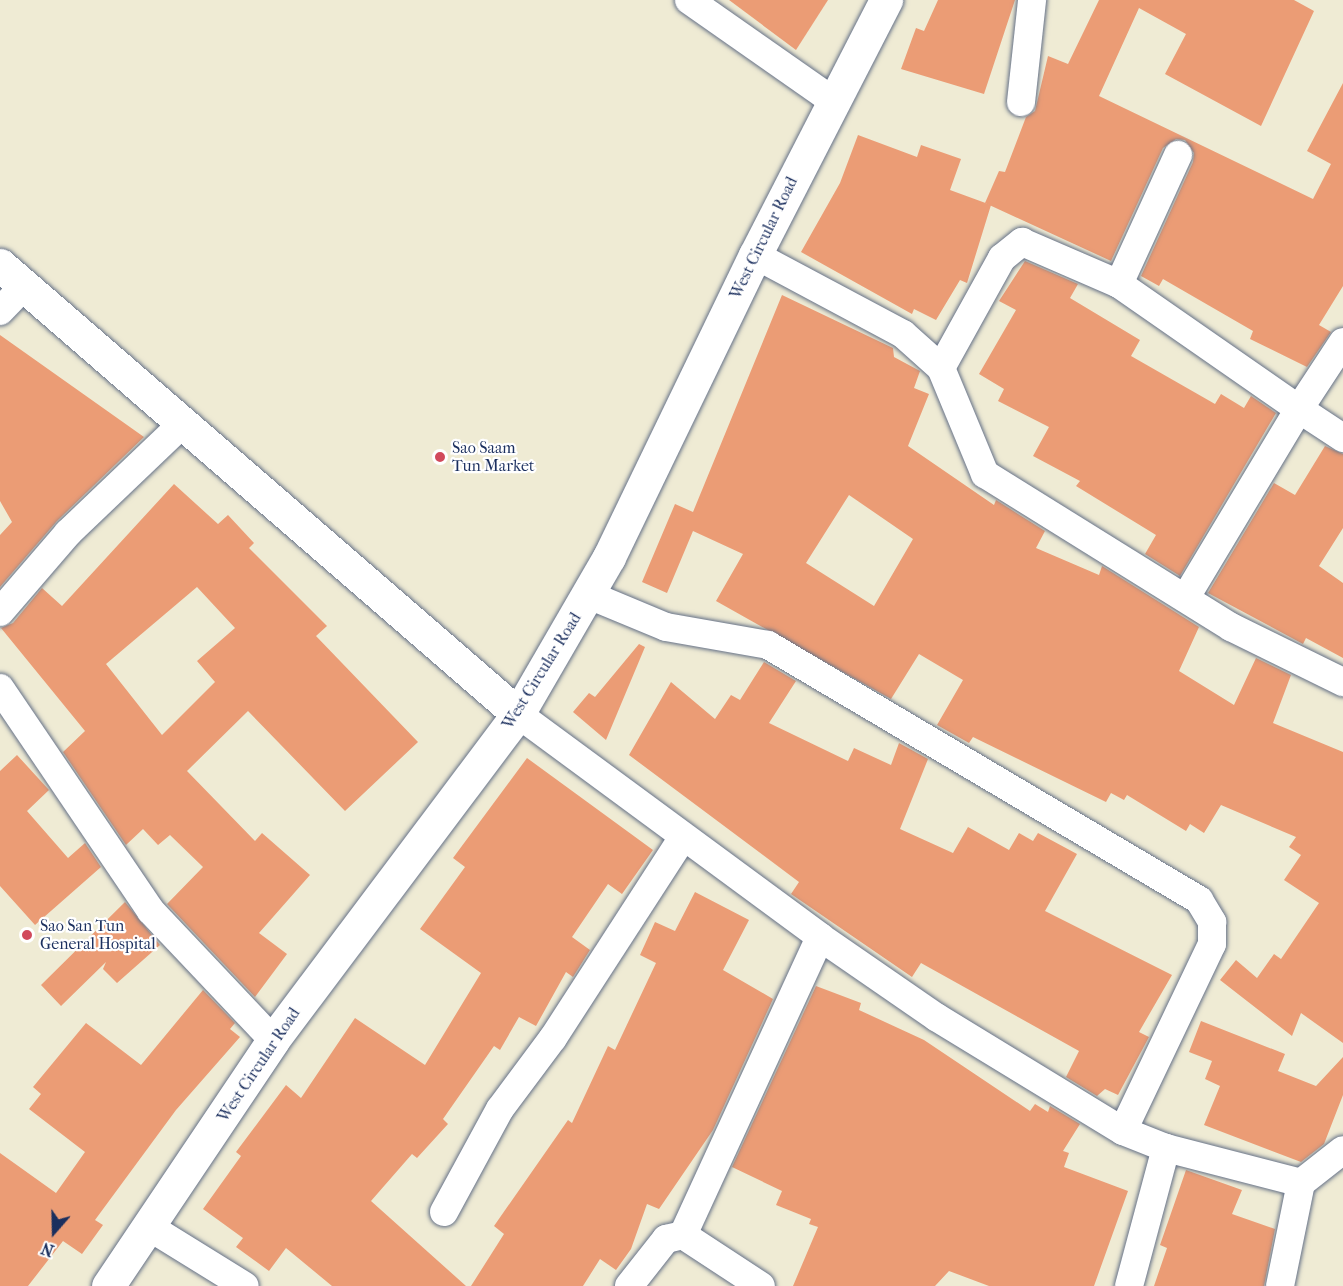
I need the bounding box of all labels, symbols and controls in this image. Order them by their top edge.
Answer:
street label: West Circular Road [726,174,802,302]
place label: Sao Saam Tun Market [452,438,535,476]
marker: Sao Saam Tun Market [433,450,447,464]
street label: West Circular Road [498,609,586,733]
place label: Sao San Tun General Hospital [40,916,156,954]
marker: Sao San Tun General Hospital [18,926,36,944]
street label: West Circular Road [214,1004,304,1126]
north arrow [24,1202,84,1262]
text: N [39,1238,57,1260]

